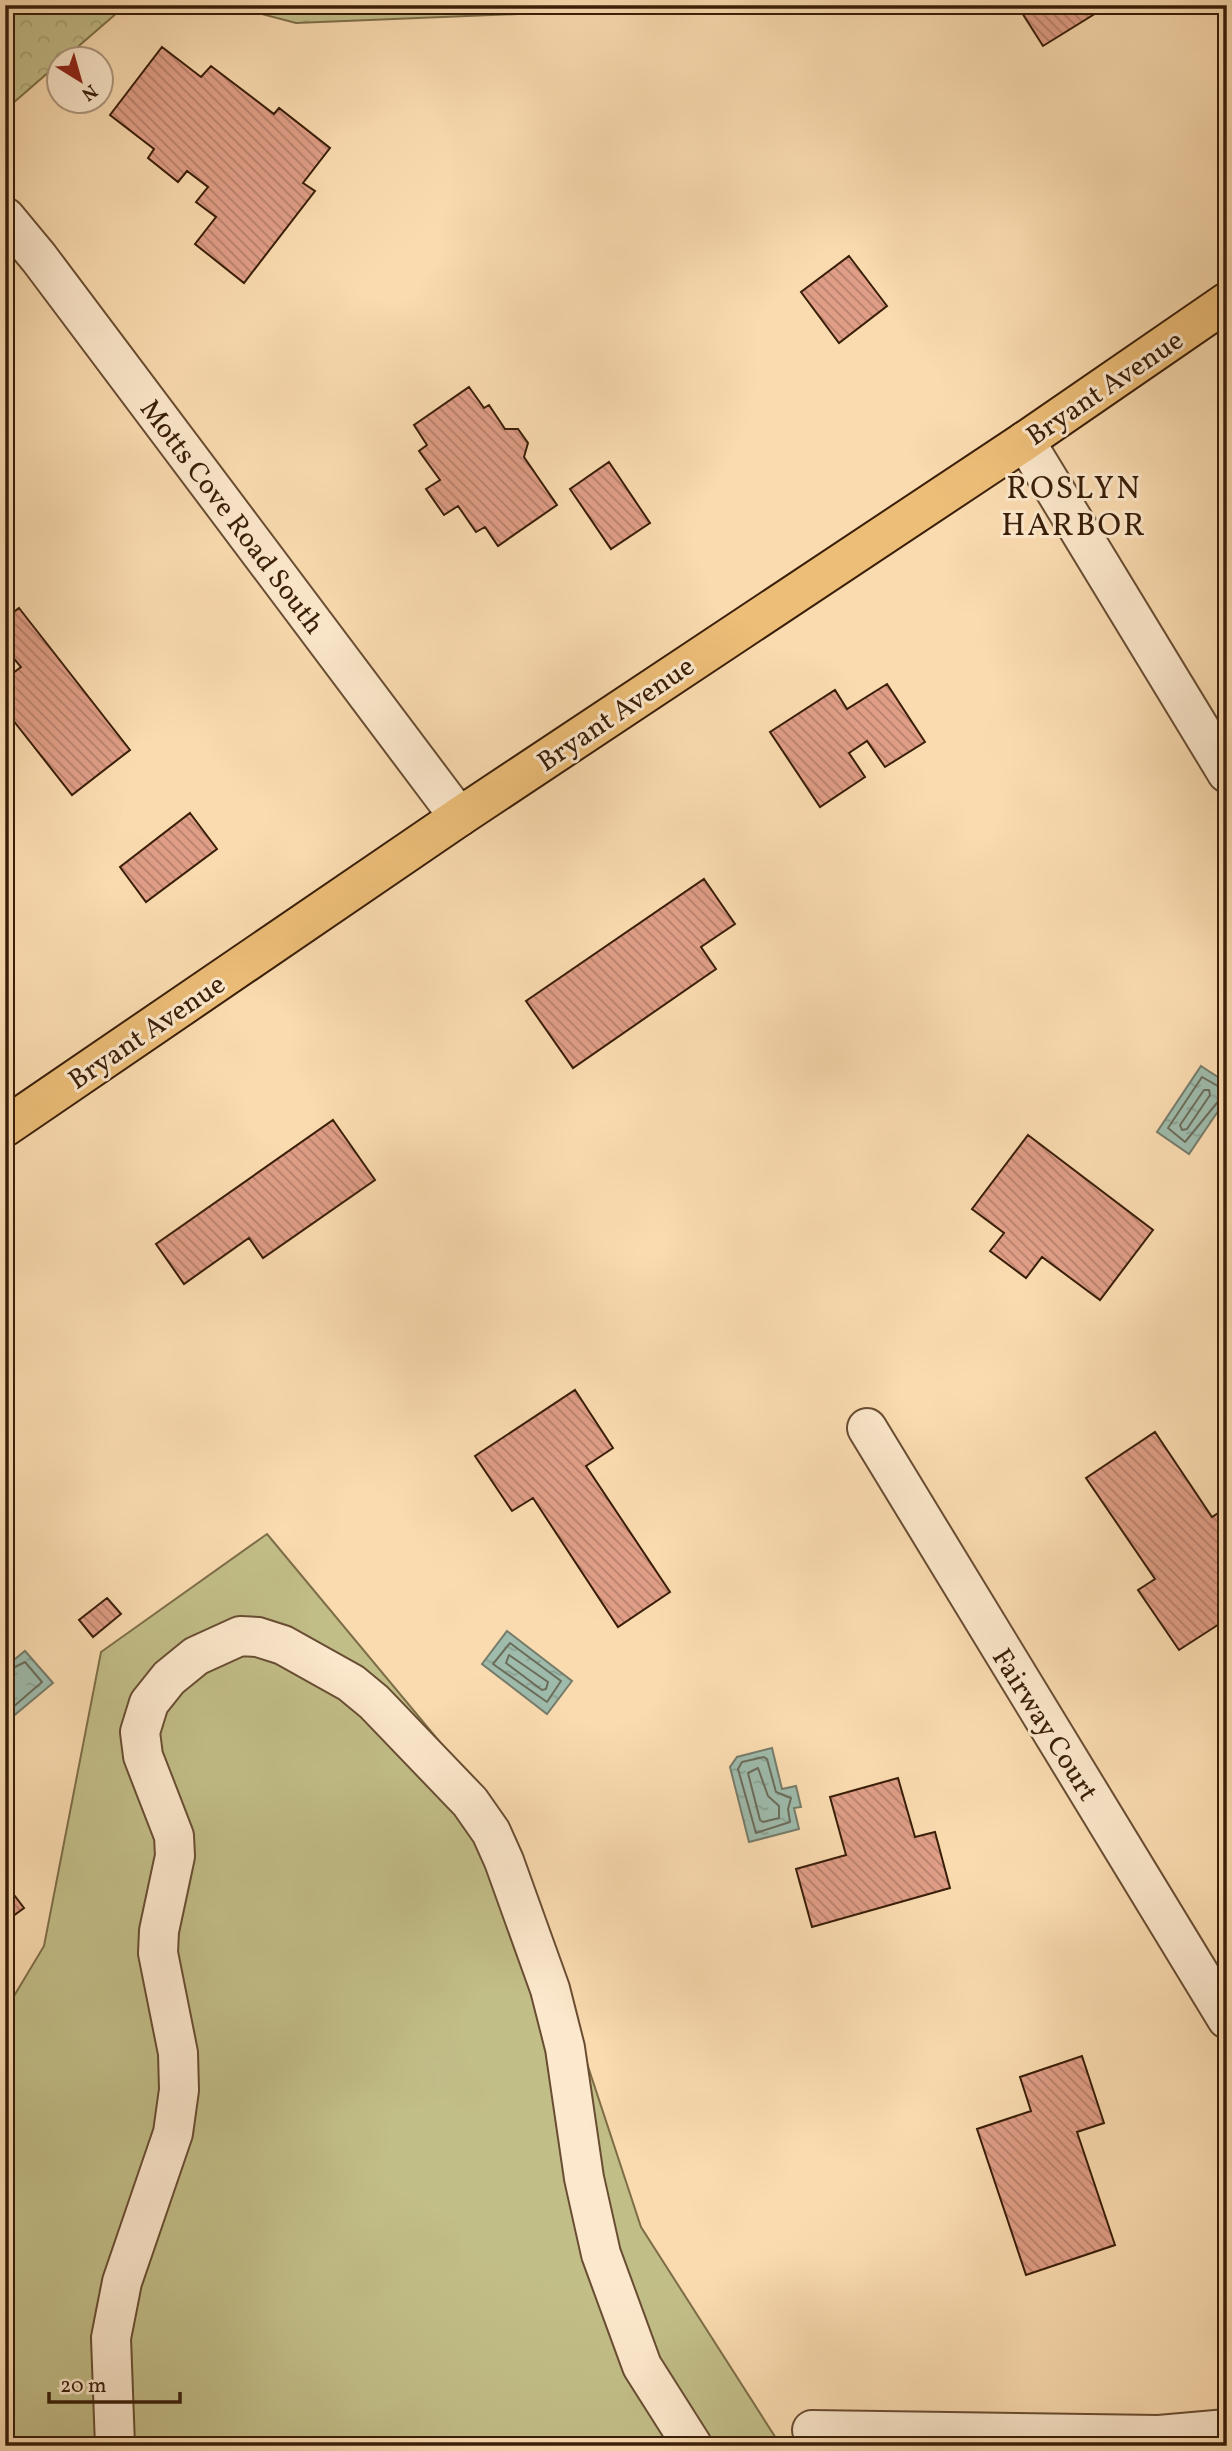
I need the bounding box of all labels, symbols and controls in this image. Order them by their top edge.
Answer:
north arrow [46,46,116,116]
text: N [76,77,102,107]
street label: Bryant Avenue [1019,322,1192,456]
street label: Motts Cove Road South [130,392,332,643]
district label: ROSLYN HARBOR [1001,468,1147,549]
street label: Bryant Avenue [530,648,703,782]
street label: Bryant Avenue [61,966,234,1100]
street label: Fairway Court [981,1641,1106,1809]
scale bar [49,2360,180,2404]
text: 20 m [60,2372,106,2401]

